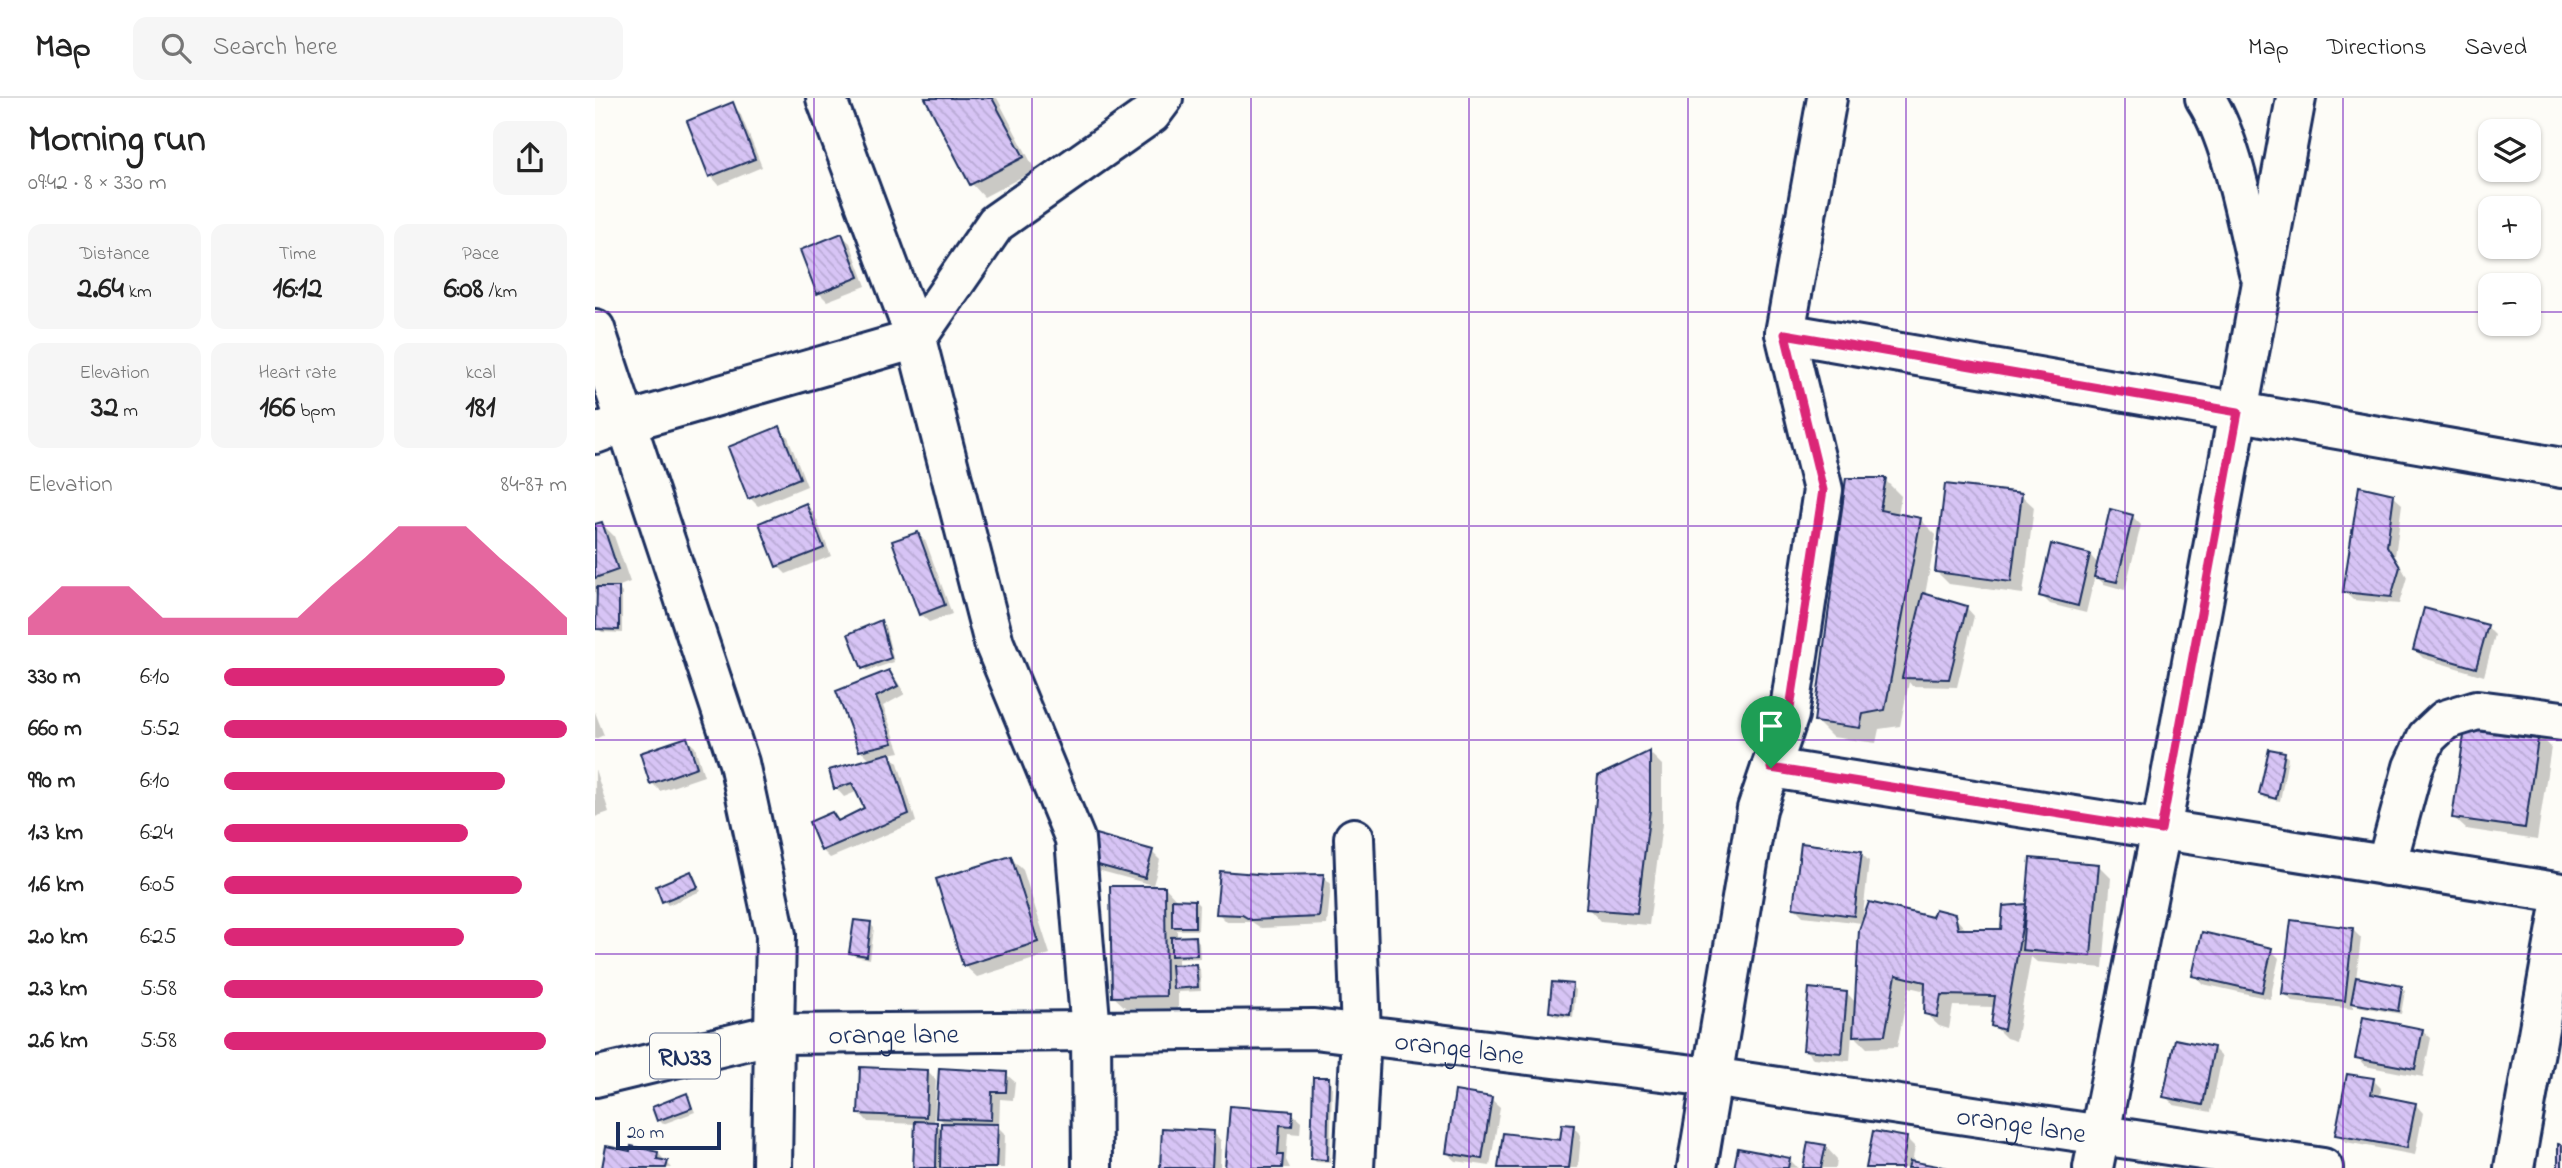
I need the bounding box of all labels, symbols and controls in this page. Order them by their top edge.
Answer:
search box [133,17,623,80]
text: Map [35,24,91,72]
icon: search [157,29,195,67]
text: Search here [213,29,337,67]
text: Map [2248,31,2289,66]
text: Directions [2327,31,2426,66]
text: Saved [2464,31,2527,66]
text: Morning run [28,113,206,169]
map controls [2478,119,2541,336]
button: layers [2478,119,2541,182]
button: share [493,121,567,195]
text: 09:42 · 8 × 330 m [28,167,167,200]
button: + [2478,196,2541,259]
text: Distance [80,241,150,268]
text: Time [279,241,316,268]
text: Pace [462,241,499,268]
text: 2.64 [77,268,124,312]
text: 16:12 [273,268,322,312]
text: 6:08 [444,268,484,312]
button: − [2478,273,2541,336]
text: km [124,279,152,306]
text: /km [484,279,517,306]
text: Elevation [80,360,149,387]
text: Heart rate [259,360,336,387]
text: kcal [465,360,496,387]
text: 32 [91,387,118,431]
text: 166 [260,387,296,431]
text: 181 [465,387,496,431]
text: m [118,398,138,425]
text: bpm [296,398,335,425]
text: Elevation [28,469,113,502]
text: 84–87 m [501,469,567,502]
text: 330 m [28,661,81,694]
text: 6:10 [140,661,169,694]
pin [1741,696,1801,768]
icon: arrive [1752,707,1790,745]
text: 660 m [28,713,82,746]
text: 5:52 [140,713,180,746]
text: 990 m [28,765,75,798]
text: 6:10 [140,765,169,798]
text: 1.3 km [28,817,83,850]
text: 6:24 [140,817,173,850]
text: 1.6 km [28,869,84,902]
text: 6:05 [140,869,175,902]
text: 2.0 km [28,921,88,954]
text: 6:25 [140,921,177,954]
text: 2.3 km [28,973,87,1006]
text: 5:58 [140,973,177,1006]
street label: orange lane [828,1015,960,1057]
street label: orange lane [1392,1022,1527,1078]
text: 2.6 km [28,1025,88,1058]
text: 5:58 [140,1025,177,1058]
road number: RN33 [650,1034,720,1079]
street label: orange lane [1953,1097,2089,1157]
scale bar [616,1119,721,1151]
text: 20 m [627,1120,664,1147]

